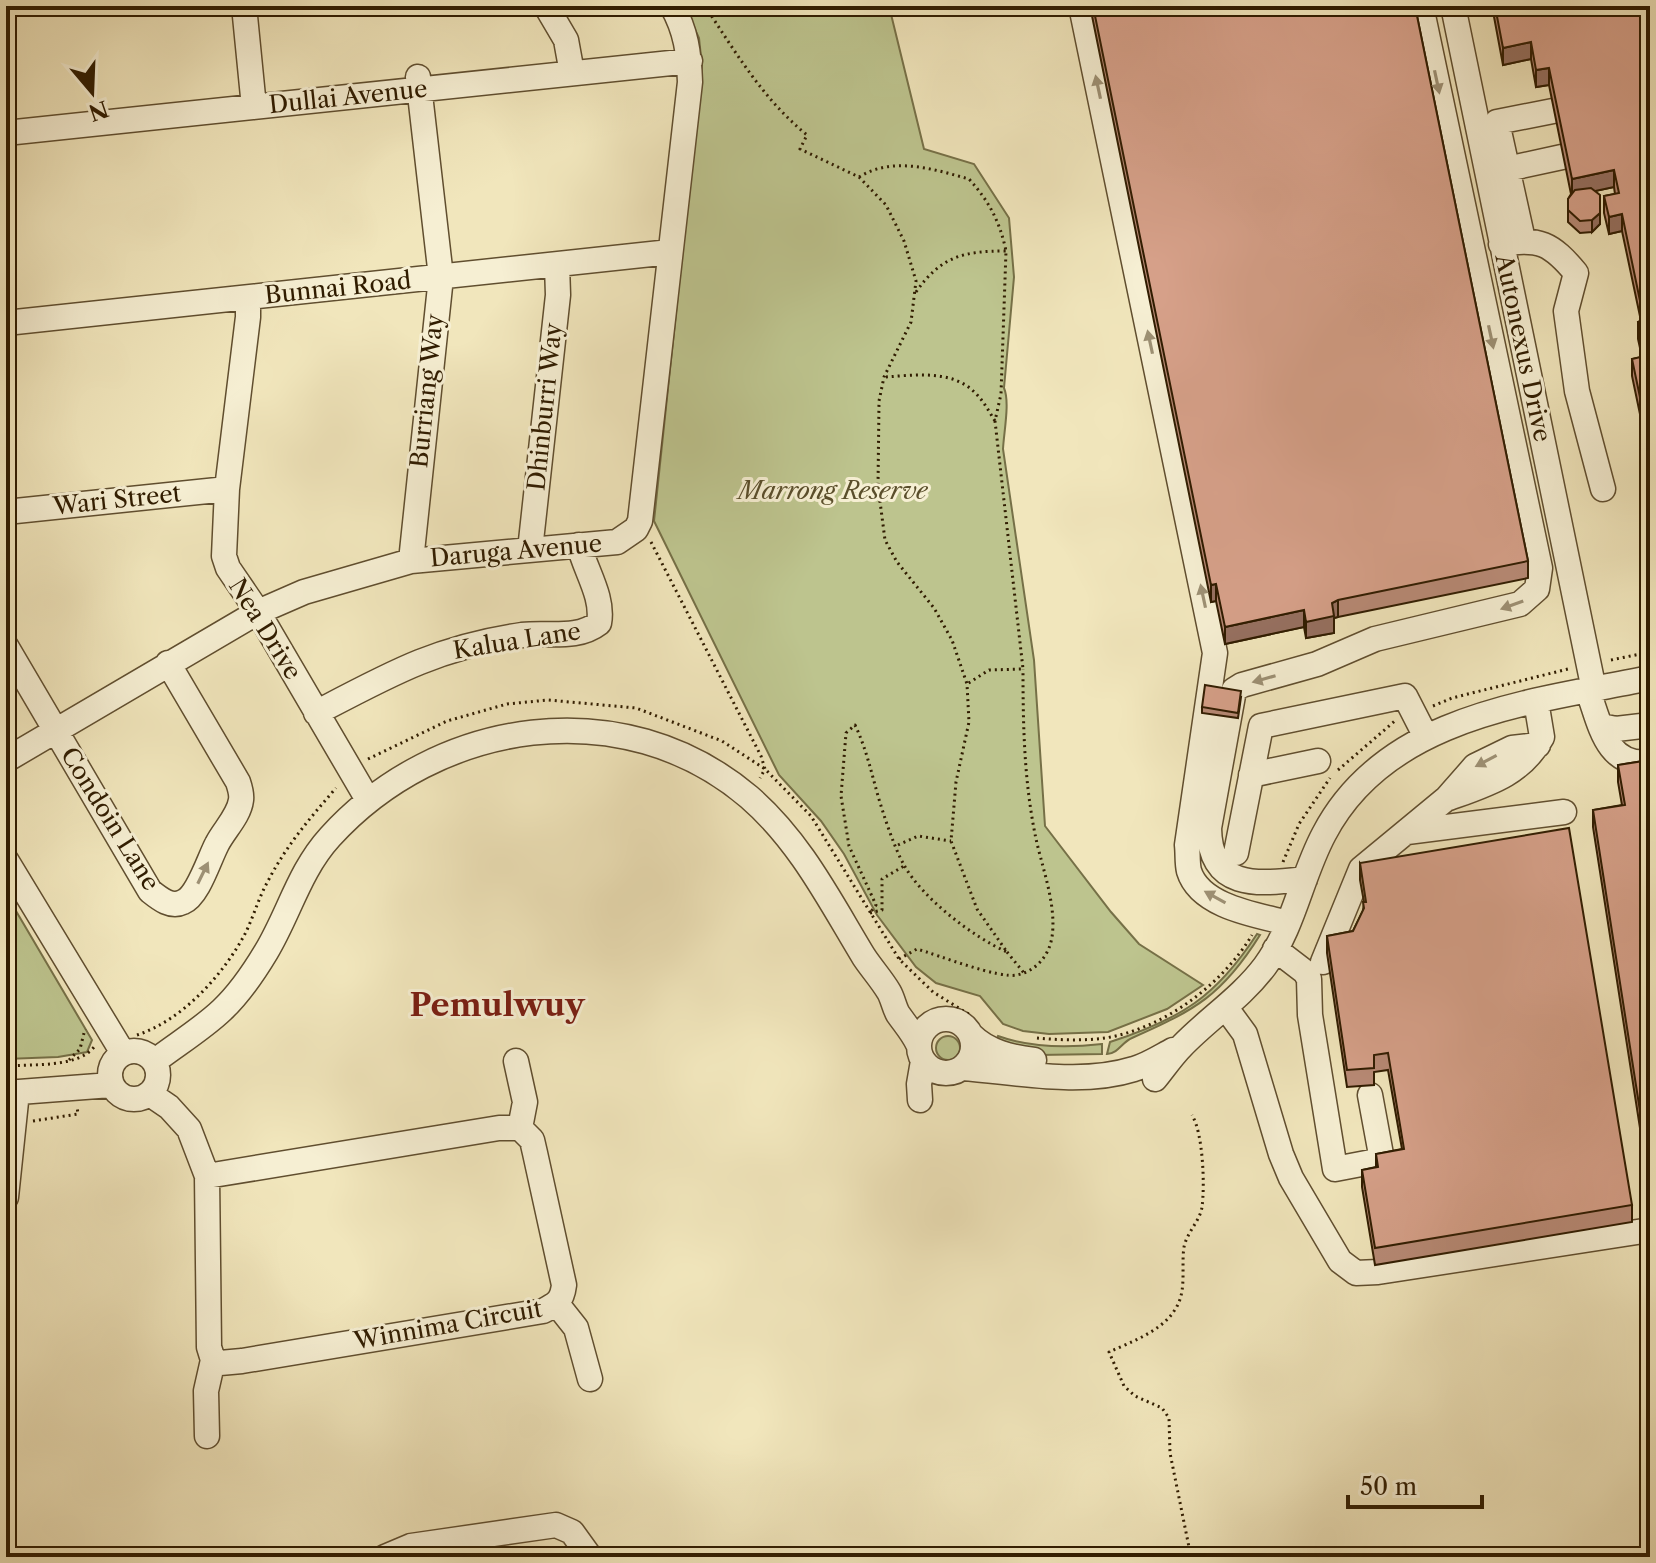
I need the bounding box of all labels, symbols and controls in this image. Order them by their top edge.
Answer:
north arrow [52,52,132,132]
one-way arrow [1432,70,1444,95]
street label: Dullai Avenue [267,74,429,119]
one-way arrow [1091,74,1104,99]
text: N [85,95,112,126]
street label: Autonexus Drive [1489,251,1558,444]
street label: Bunnai Road [263,265,413,310]
street label: Burriang Way [404,312,449,469]
street label: Dhinburri Way [521,321,568,492]
one-way arrow [1485,324,1498,349]
one-way arrow [1144,329,1156,354]
park label: Marrong Reserve [735,476,929,505]
street label: Wari Street [50,478,183,521]
street label: Daruga Avenue [429,529,603,572]
street label: Nea Drive [223,573,308,685]
one-way arrow [1196,584,1209,609]
one-way arrow [1500,599,1524,611]
street label: Kalua Lane [451,616,583,665]
one-way arrow [1251,673,1275,686]
street label: Condoin Lane [55,742,166,896]
one-way arrow [1475,755,1498,768]
one-way arrow [196,862,210,885]
one-way arrow [1204,891,1226,905]
district label: Pemulwuy [409,985,586,1024]
street label: Winnima Circuit [350,1294,545,1356]
scale bar [1348,1459,1482,1509]
text: 50 m [1360,1472,1417,1501]

